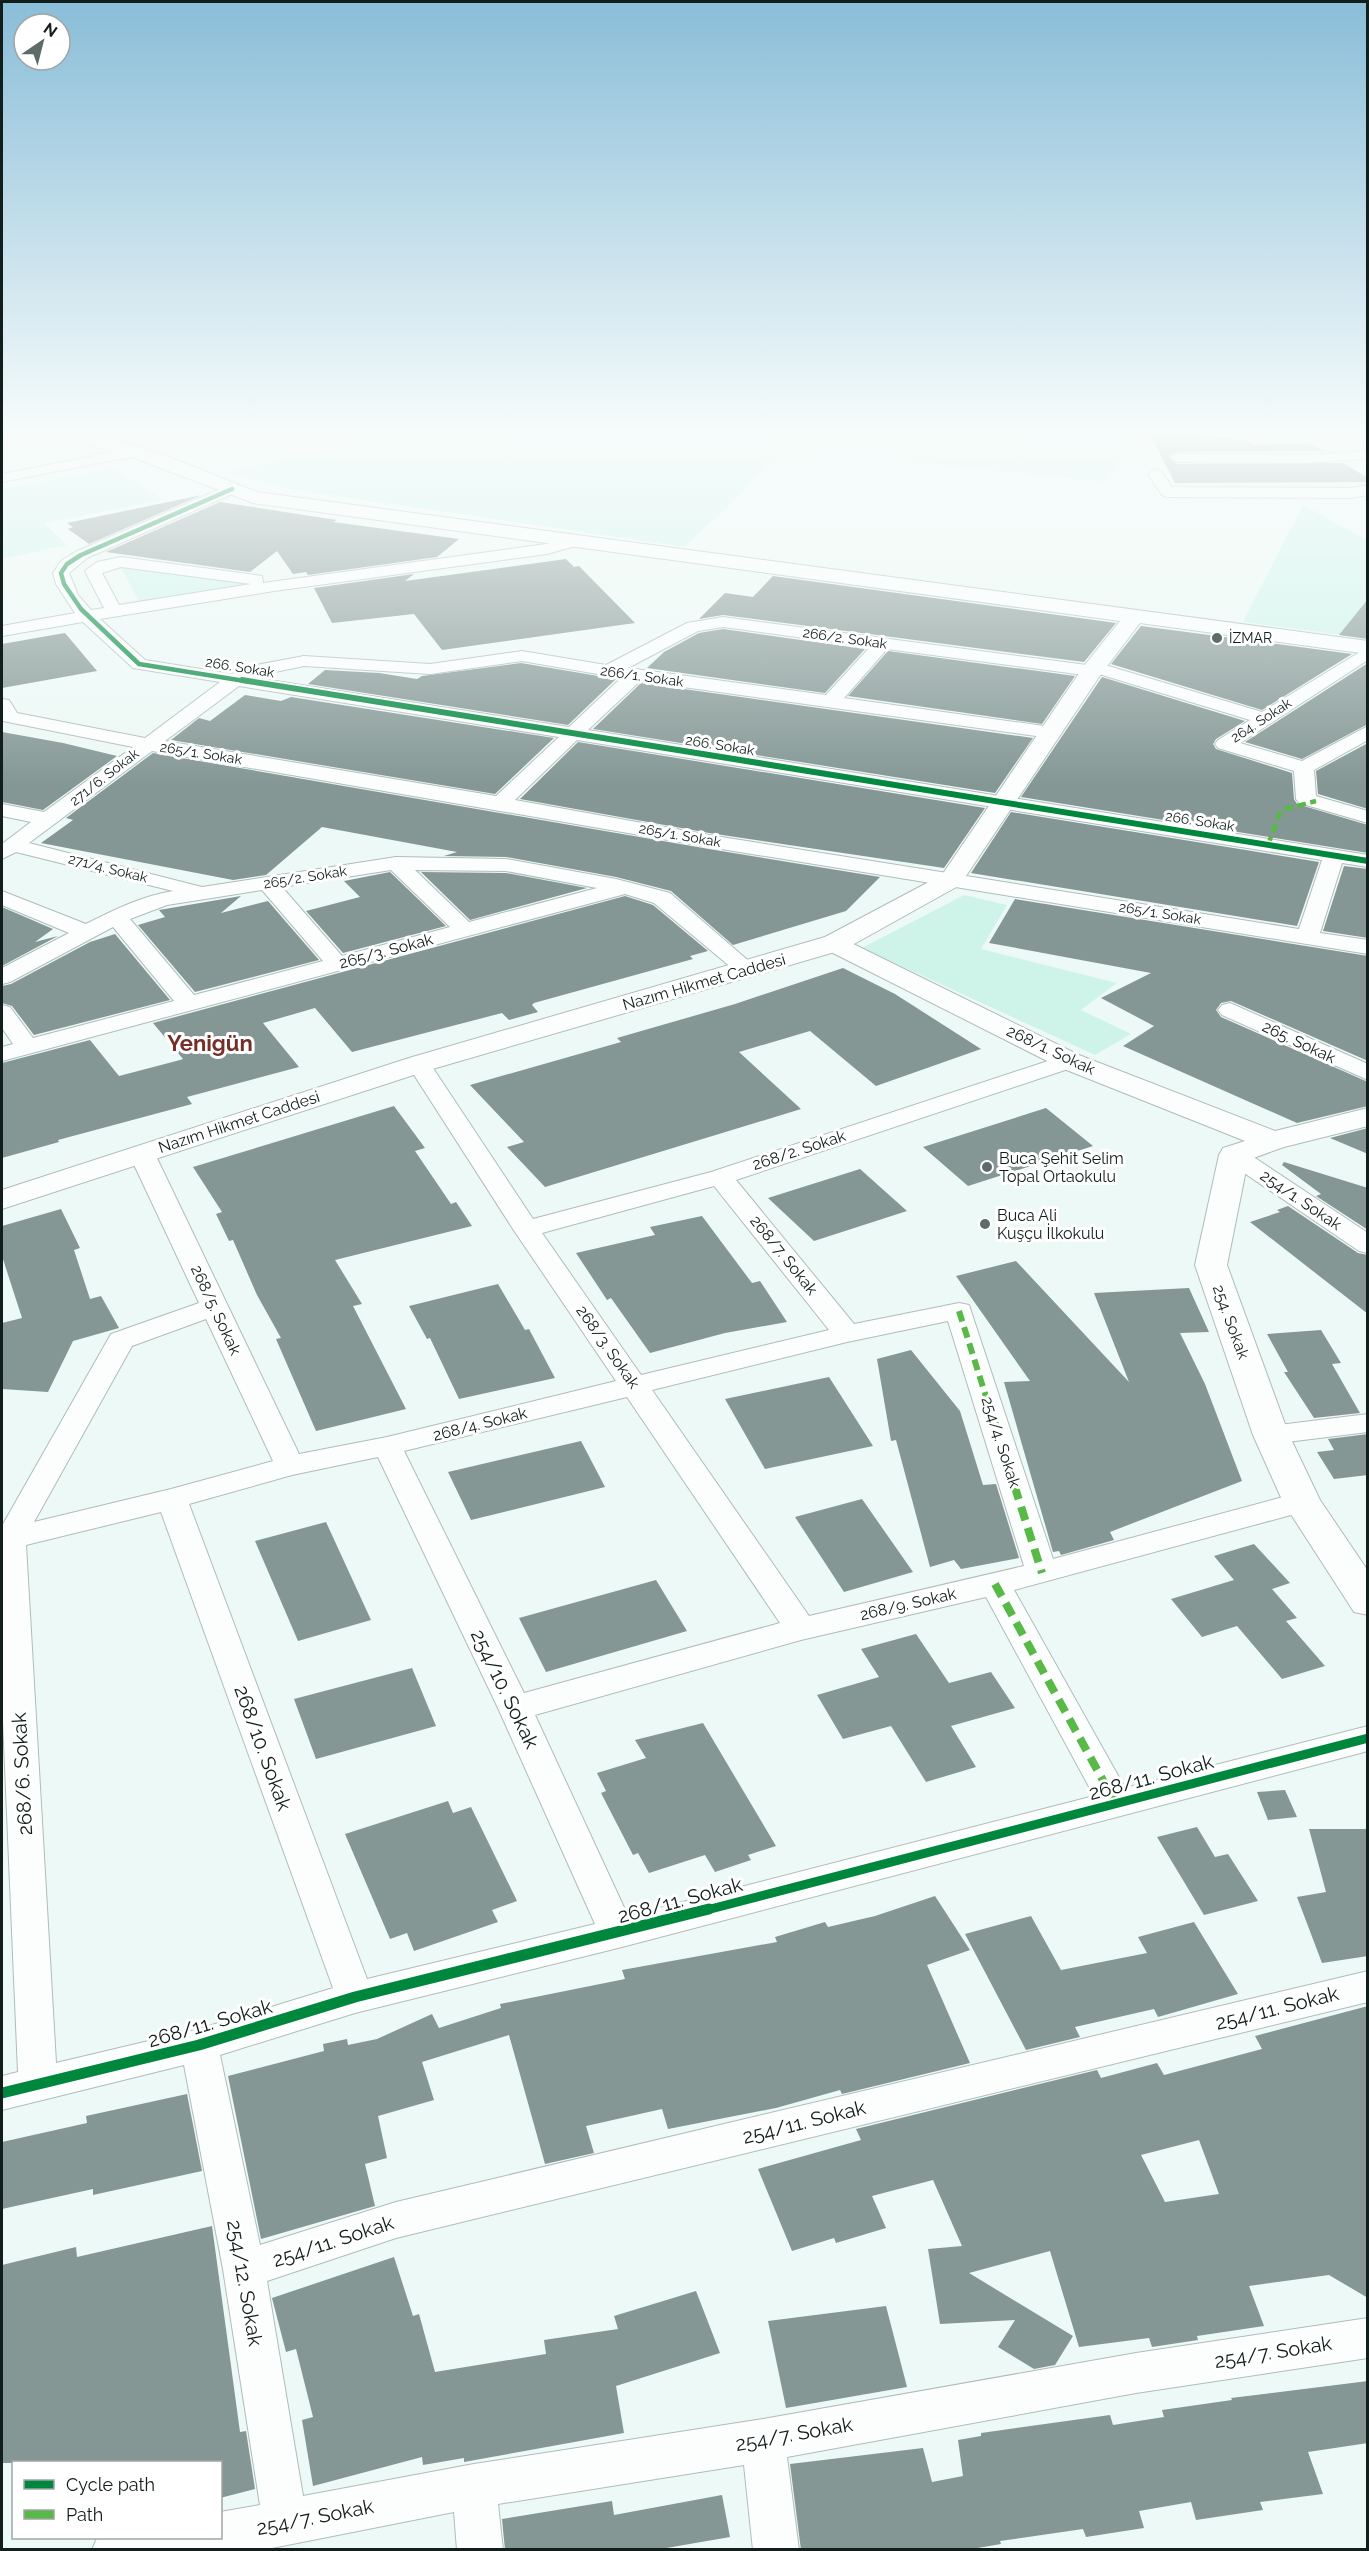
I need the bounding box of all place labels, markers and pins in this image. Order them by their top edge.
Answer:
place label: İZMAR [1229,628,1272,646]
marker: İZMAR [1210,631,1224,645]
place label: Buca Şehit Selim Topal Ortaokulu [999,1149,1124,1186]
marker: Buca Şehit Selim Topal Ortaokulu [980,1160,994,1174]
place label: Buca Ali Kuşçu İlkokulu [997,1206,1104,1243]
marker: Buca Ali Kuşçu İlkokulu [978,1217,992,1231]

